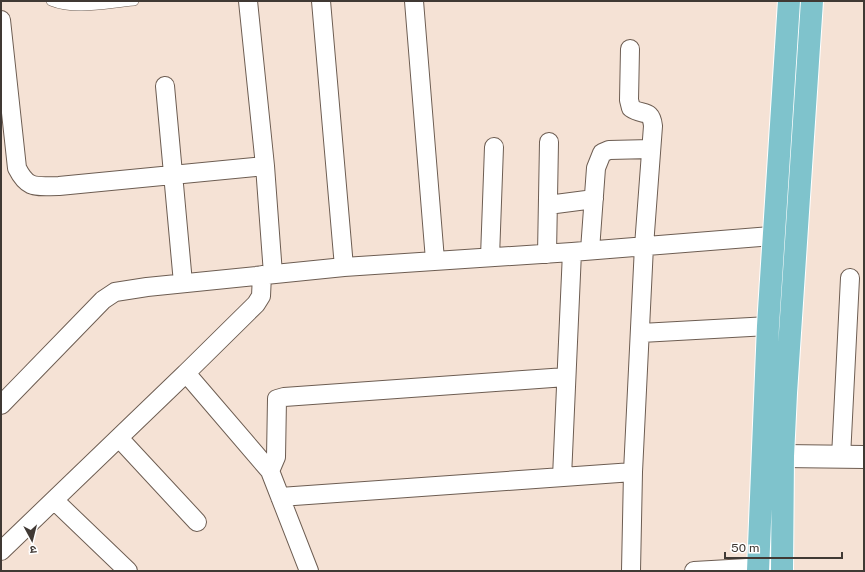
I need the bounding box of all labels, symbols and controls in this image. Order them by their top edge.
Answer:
north arrow [12,520,52,560]
scale bar [725,534,842,560]
text: 50 m [731,541,759,555]
text: उ [29,544,37,556]

